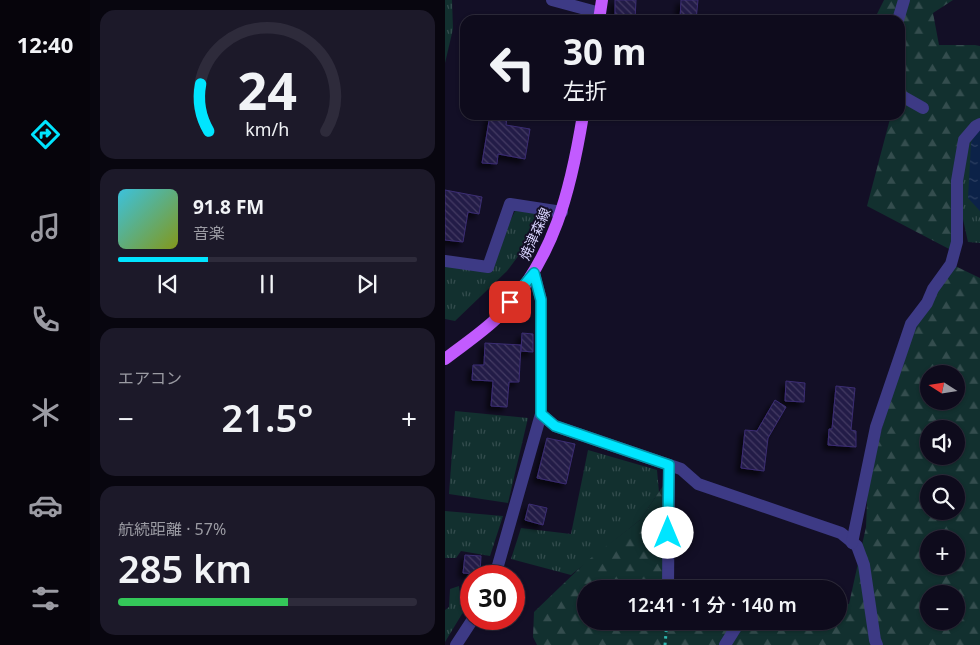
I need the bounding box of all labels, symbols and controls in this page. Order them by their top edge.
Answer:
text: 30 m [563,28,646,75]
text: 12:40 [17,29,73,59]
icon: left [480,35,545,100]
text: 24 [238,54,297,125]
text: 左折 [563,75,607,105]
icon: directions [28,117,63,152]
text: km/h [246,117,289,141]
text: 91.8 FM [193,194,264,220]
street label: 焼津森線 [514,204,555,263]
icon: music [28,210,63,245]
text: 音楽 [193,222,225,244]
icon: previous [154,270,182,298]
icon: pause [253,270,281,298]
icon: next [353,270,381,298]
pin [489,281,531,323]
icon: arrive [496,288,524,316]
icon: phone [28,302,63,337]
north arrow [920,365,965,410]
map controls [920,365,965,630]
text: エアコン [118,367,182,389]
text: 21.5° [222,391,313,443]
icon: climate [28,395,63,430]
text: − [118,399,134,437]
text: + [401,399,417,437]
button: sound [920,420,965,465]
button: search [920,475,965,520]
icon: car [28,488,63,523]
position arrow [641,506,693,558]
text: 航続距離 · 57% [118,518,226,540]
button: + [920,530,965,575]
text: 285 km [118,542,252,594]
speed limit sign: 30 [460,565,525,630]
icon: filters [28,581,63,616]
button: − [920,585,965,630]
text: 12:41 · 1 分 · 140 m [627,592,797,618]

